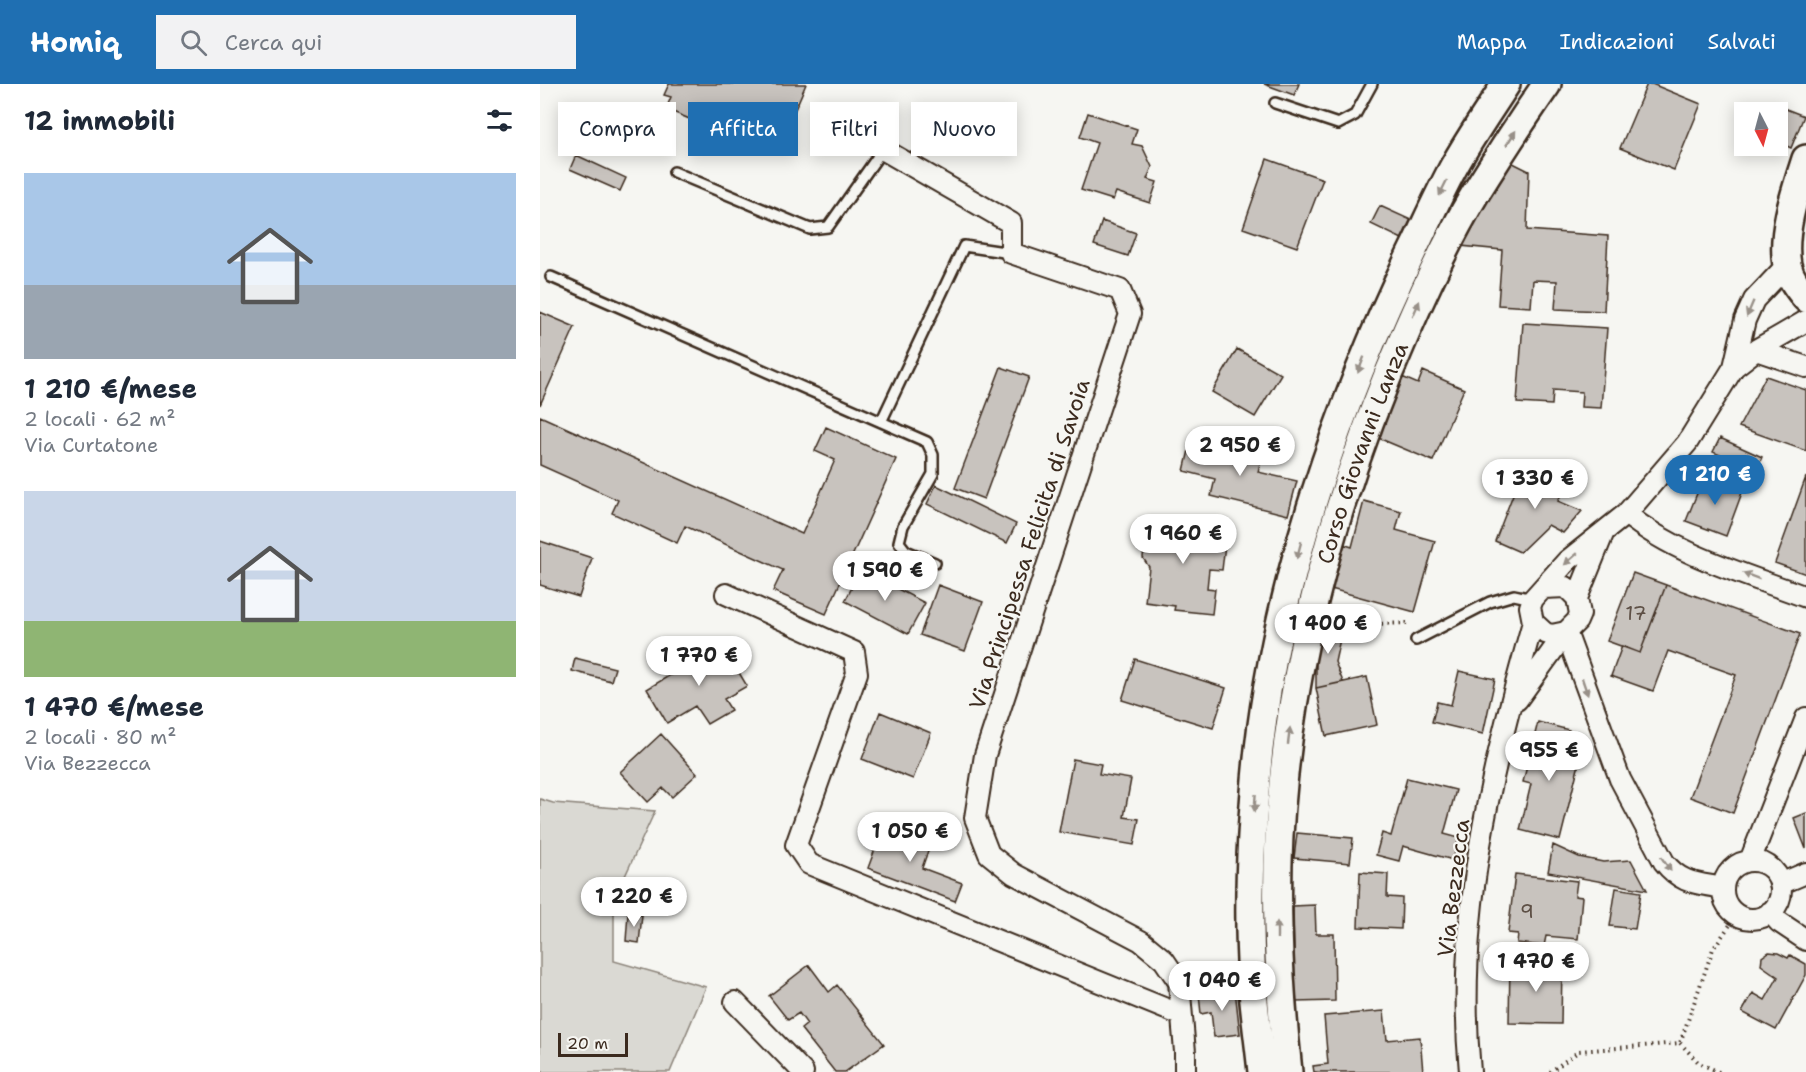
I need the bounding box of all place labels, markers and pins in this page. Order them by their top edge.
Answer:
pin: 2 950 € [1185,426,1295,477]
pin: 1 210 € [1660,455,1770,506]
pin: 1 330 € [1480,459,1590,510]
pin: 1 960 € [1128,514,1238,565]
pin: 1 590 € [830,551,940,602]
pin: 1 400 € [1273,604,1383,655]
pin: 1 770 € [644,636,754,687]
pin: 955 € [1507,731,1591,782]
pin: 1 050 € [855,812,965,863]
pin: 1 220 € [579,877,689,928]
pin: 1 470 € [1481,942,1591,993]
pin: 1 040 € [1167,961,1277,1012]

